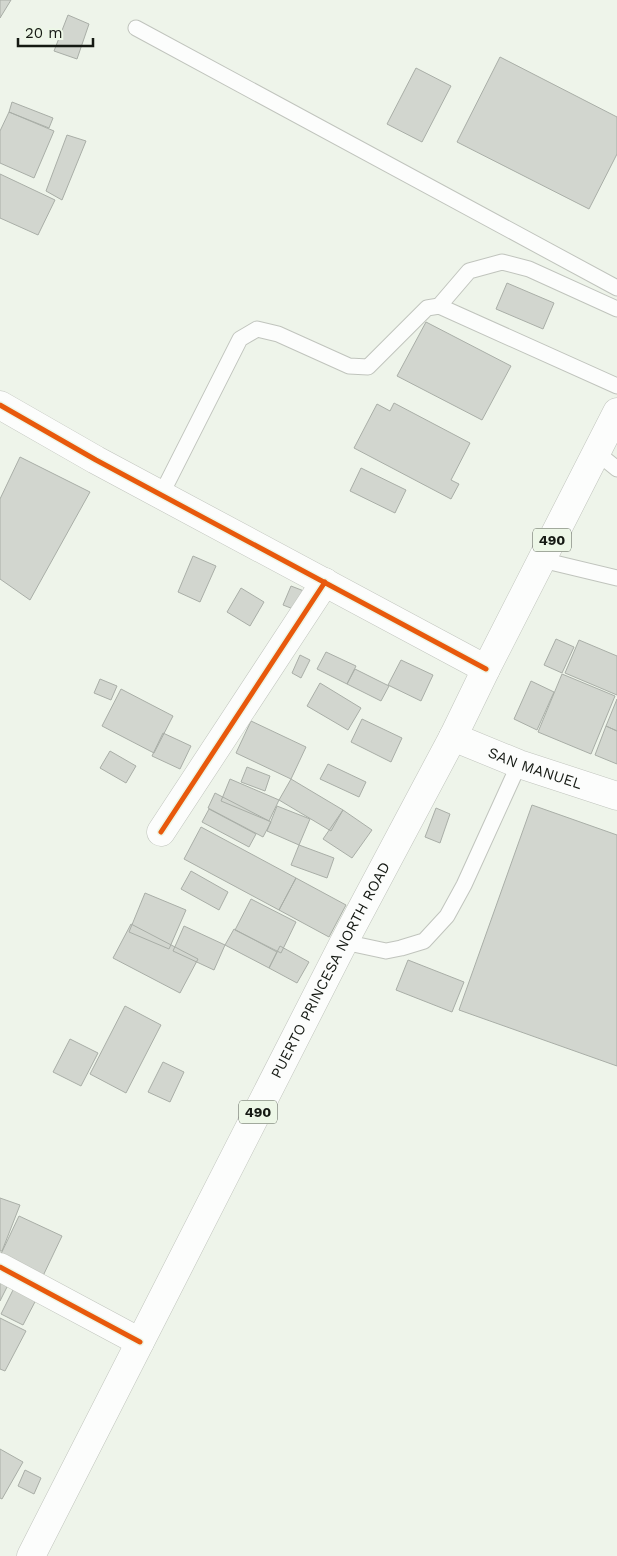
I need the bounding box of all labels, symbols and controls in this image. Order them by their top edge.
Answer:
scale bar [18,15,92,47]
text: 20 m [25,24,63,42]
road number: 490 [533,528,571,552]
street label: SAN MANUEL [485,743,584,793]
street label: PUERTO PRINCESA NORTH ROAD [267,859,394,1081]
road number: 490 [239,1100,277,1124]

